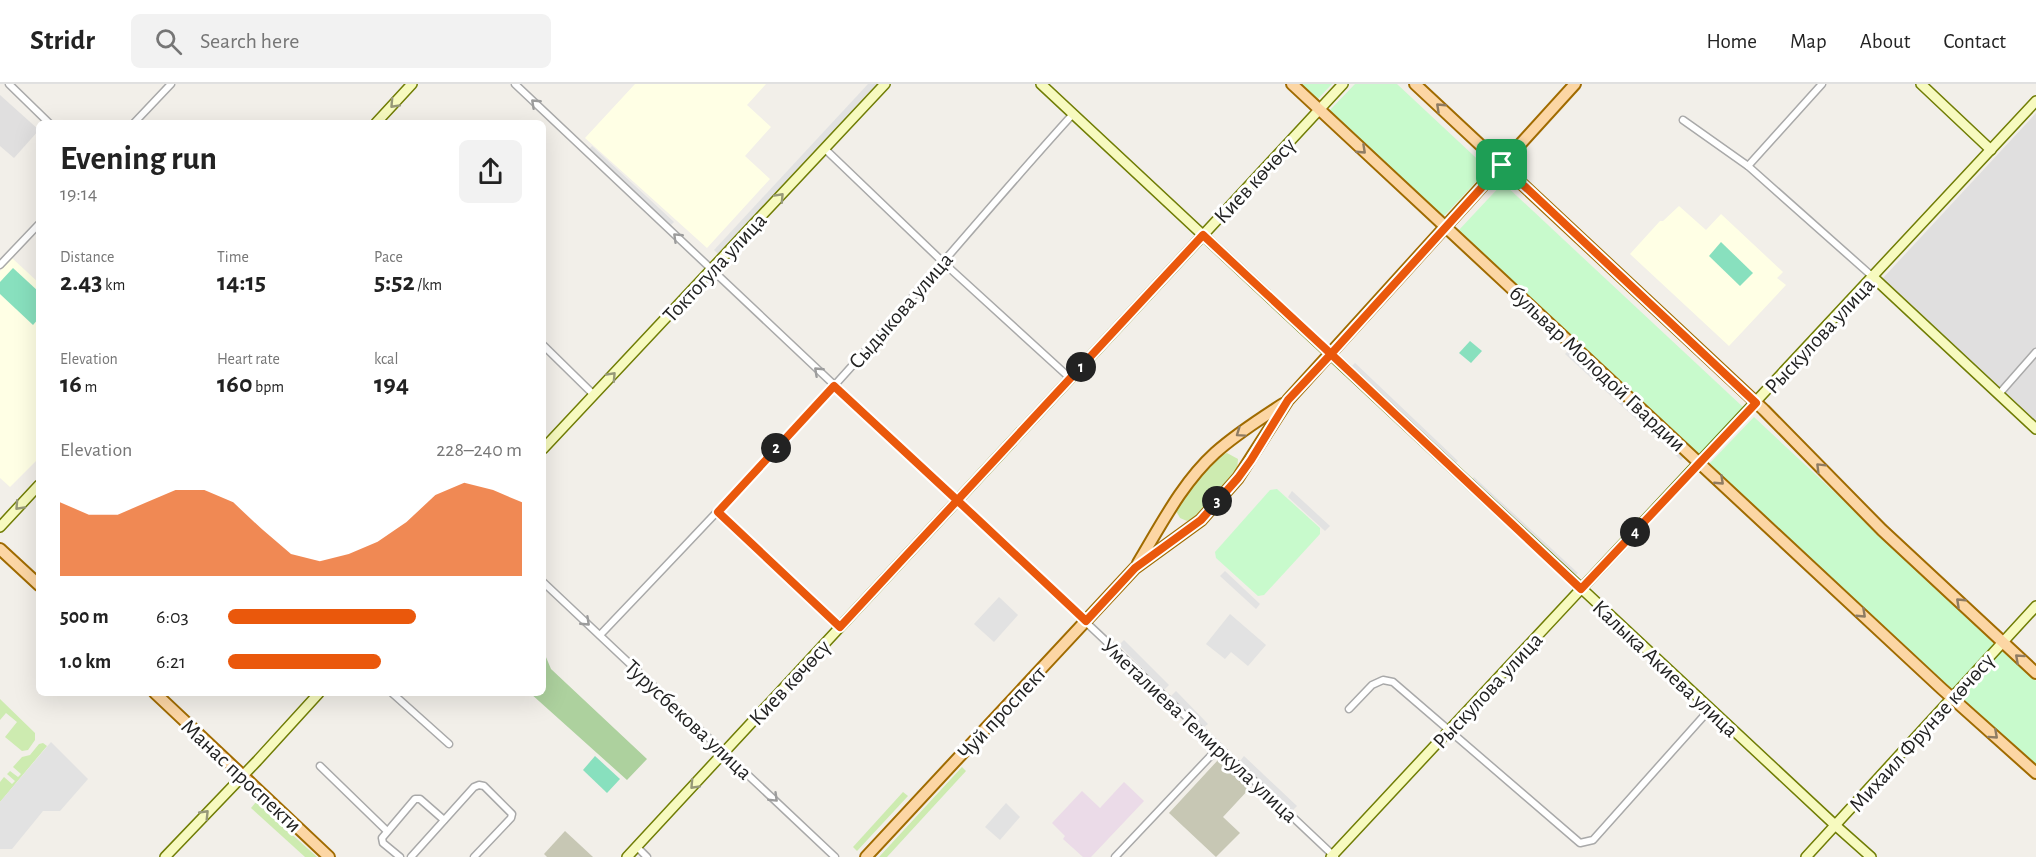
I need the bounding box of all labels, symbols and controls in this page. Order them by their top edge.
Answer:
search box [131,14,551,68]
icon: search [152,25,185,58]
text: Stridr [30,27,95,55]
text: Search here [200,30,299,52]
text: Home [1706,31,1757,52]
text: Map [1790,31,1827,52]
text: About [1860,31,1910,52]
text: Contact [1943,31,2006,52]
one-way arrow [390,97,401,107]
one-way arrow [532,99,542,110]
one-way arrow [1436,104,1447,115]
street label: Киев көчөсү [1210,133,1300,228]
pin [1476,139,1527,190]
button: share [459,140,522,203]
text: Evening run [60,143,217,176]
one-way arrow [1355,143,1366,154]
icon: arrive [1485,148,1518,181]
text: 19:14 [60,184,97,204]
one-way arrow [772,193,783,204]
street label: Токтогула улица [659,209,771,327]
one-way arrow [673,233,683,244]
street label: Сыдыкова улица [844,248,957,373]
text: Distance [60,249,114,265]
text: Time [217,249,249,265]
text: Pace [374,249,403,265]
text: 2.43 [60,269,102,295]
text: 14:15 [217,269,266,295]
text: 5:52 [374,269,415,295]
street label: Рыскулова улица [1761,273,1879,398]
text: km [102,277,125,293]
text: /km [415,277,442,293]
street label: бульвар Молодой Гвардии [1505,282,1690,456]
text: Elevation [60,351,118,367]
text: Heart rate [217,351,280,367]
text: kcal [374,351,398,367]
pin: 1 [1066,352,1096,382]
text: 1 [1078,359,1084,375]
one-way arrow [815,367,825,378]
text: 16 [60,371,82,397]
text: 160 [217,371,252,397]
text: 194 [374,371,409,397]
one-way arrow [605,372,616,382]
text: m [82,379,97,395]
text: bpm [252,379,284,395]
one-way arrow [1236,426,1247,437]
pin: 2 [761,433,791,463]
text: Elevation [60,440,132,460]
text: 228–240 m [436,440,522,460]
text: 2 [772,440,780,456]
one-way arrow [1816,463,1827,474]
one-way arrow [1713,473,1724,484]
pin: 3 [1202,486,1232,516]
text: 3 [1214,493,1220,509]
one-way arrow [16,499,27,510]
pin: 4 [1620,517,1650,547]
text: 4 [1631,524,1639,540]
street label: Калыка Акиева улица [1588,596,1742,742]
one-way arrow [1956,598,1967,609]
text: 500 m [60,607,109,627]
text: 6:03 [156,607,189,627]
one-way arrow [1856,607,1866,618]
one-way arrow [579,615,589,626]
street label: Рыскулова улица [1429,628,1547,753]
street label: Уметалиева Темиркула улица [1097,634,1302,827]
street label: Киев көчөсү [745,635,835,730]
street label: Михаил Фрунзе көчөсү [1845,649,1999,816]
text: 1.0 km [60,652,111,672]
text: 6:21 [156,652,186,672]
one-way arrow [2015,654,2026,665]
street label: Турусбекова улица [621,656,756,784]
street label: Чуй проспект [953,661,1051,764]
street label: Манас проспекти [177,715,306,837]
one-way arrow [1987,728,1998,739]
one-way arrow [690,778,701,788]
one-way arrow [766,791,777,802]
one-way arrow [198,811,209,821]

